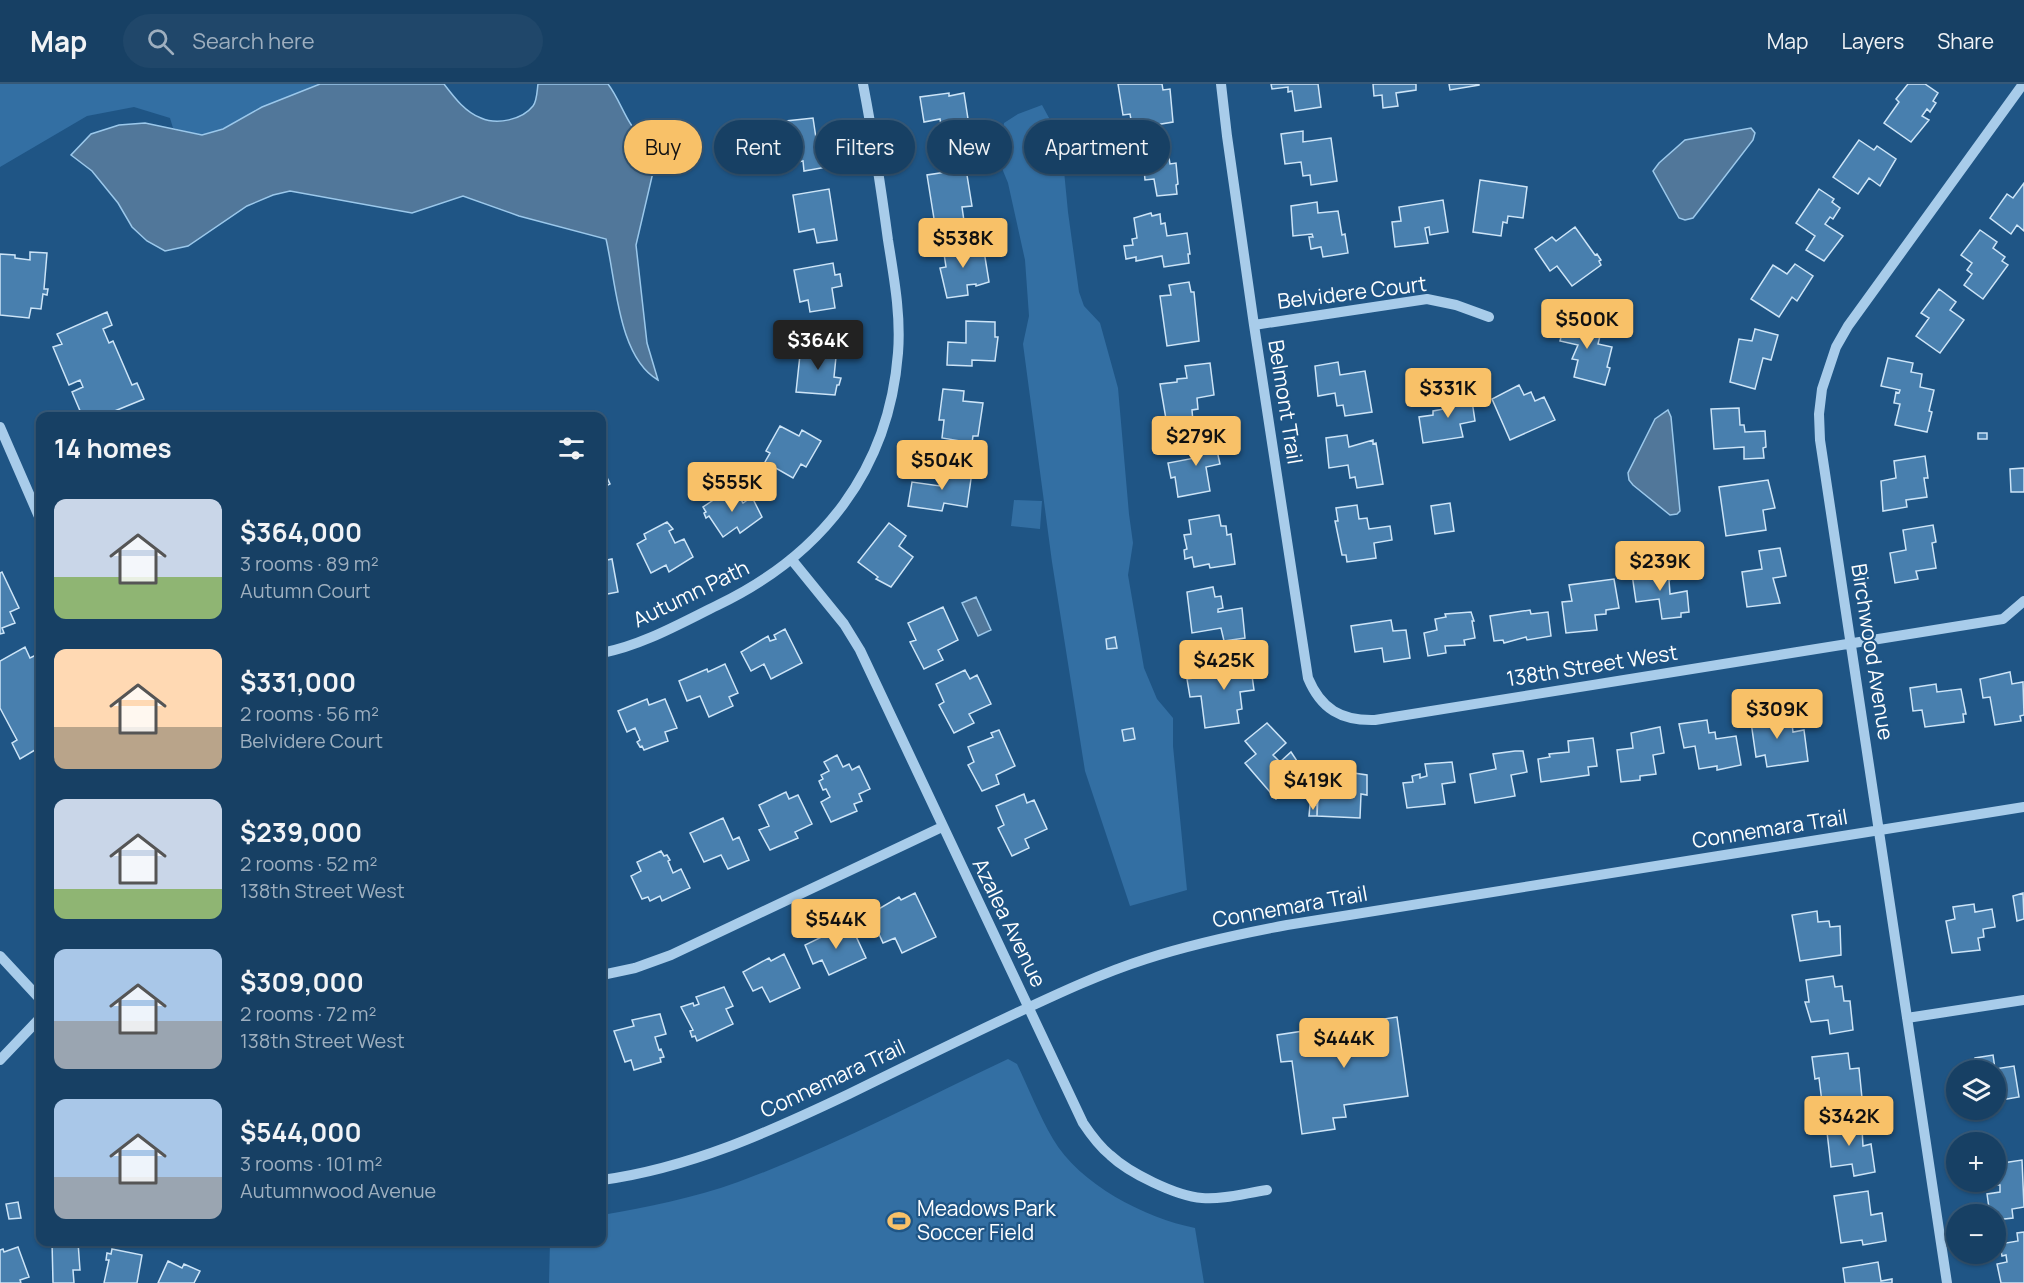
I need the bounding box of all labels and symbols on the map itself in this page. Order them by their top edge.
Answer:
pin: $538K [921,218,1005,269]
street label: Belvidere Court [1276,269,1428,315]
pin: $500K [1545,299,1629,350]
pin: $364K [776,320,860,371]
street label: Belmont Trail [1262,338,1310,466]
pin: $331K [1406,368,1490,419]
pin: $279K [1154,416,1238,467]
pin: $504K [900,440,984,491]
pin: $555K [690,462,774,513]
pin: $239K [1618,541,1702,592]
street label: Autumn Path [628,553,753,633]
street label: Birchwood Avenue [1845,562,1901,742]
street label: 138th Street West [1504,638,1679,692]
pin: $425K [1182,640,1266,691]
pin: $309K [1735,689,1819,740]
pin: $419K [1271,760,1355,811]
street label: Connemara Trail [1690,802,1850,854]
street label: Azalea Avenue [967,853,1053,992]
street label: Connemara Trail [1210,879,1370,933]
pin: $544K [794,899,878,950]
pin: $444K [1302,1018,1386,1069]
street label: Connemara Trail [756,1032,910,1124]
pin: $342K [1807,1096,1891,1147]
place label: Meadows Park Soccer Field [917,1194,1056,1246]
sports icon: Meadows Park Soccer Field [886,1208,912,1234]

